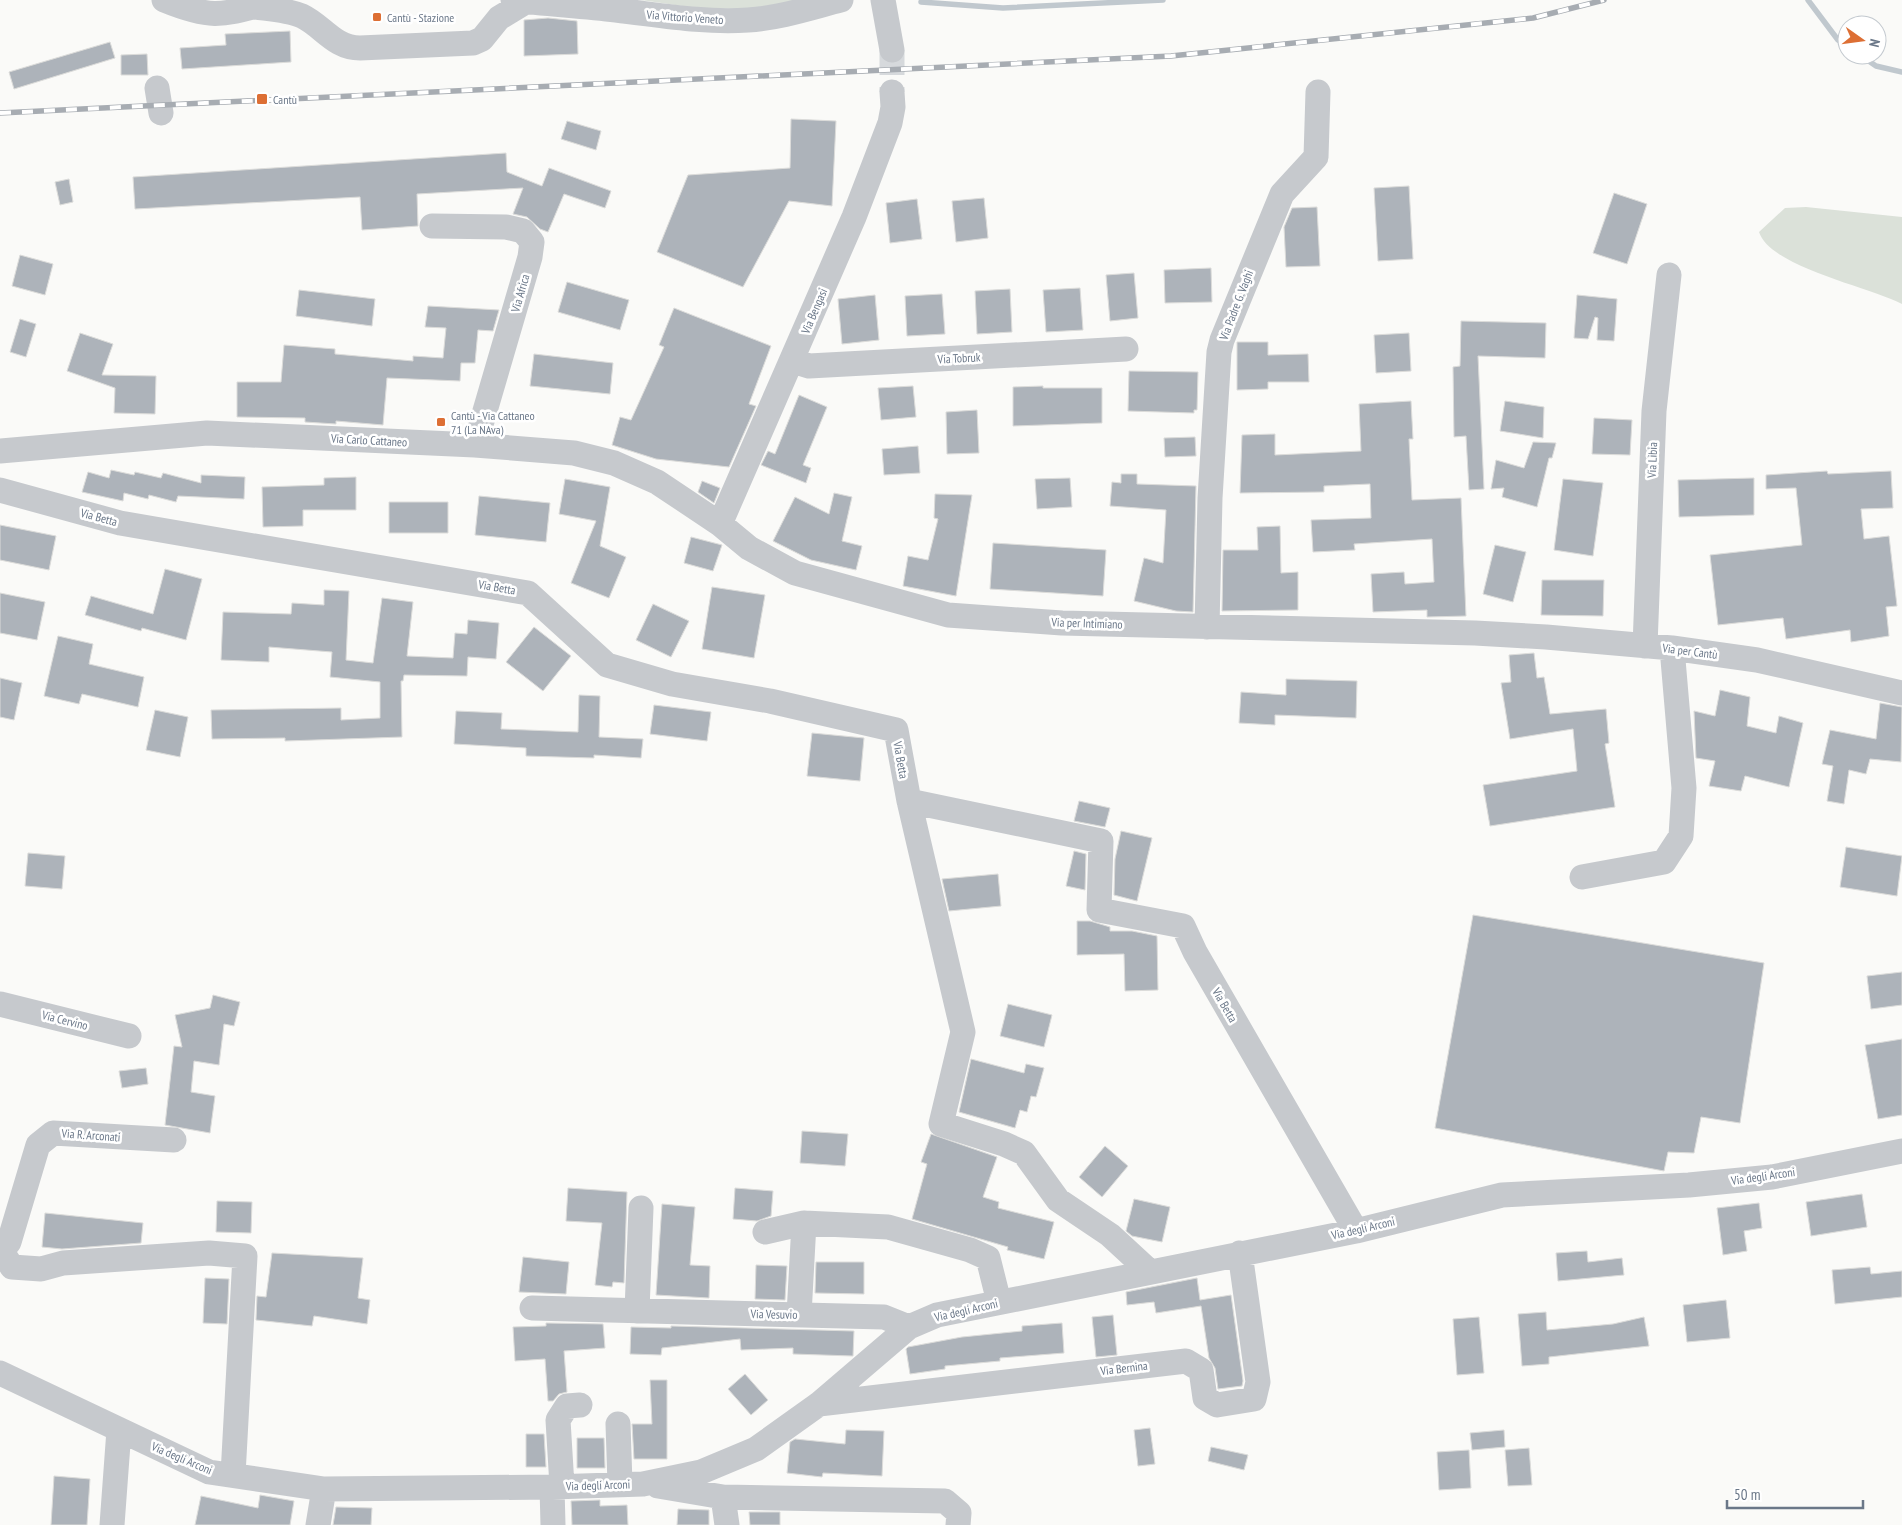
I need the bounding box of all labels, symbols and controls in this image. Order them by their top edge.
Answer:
street label: Via Vittorio Veneto [645,7,724,27]
place label: Cantù - Stazione [387,10,454,25]
marker: Cantù - Stazione [371,11,383,23]
north arrow [1837,15,1887,65]
text: N [1865,37,1884,49]
marker: Cantù [255,92,269,106]
place label: Cantù [273,92,297,107]
street label: Via Padre G. Vaghi [1215,268,1256,343]
street label: Via Africa [507,272,533,315]
street label: Via Bengasi [797,286,830,337]
street label: Via Tobruk [936,349,981,367]
place label: Cantù - Via Cattaneo 71 (La NAva) [451,408,535,437]
marker: Cantù - Via Cattaneo 71 (La NAva) [435,416,447,428]
street label: Via Carlo Cattaneo [330,430,407,449]
street label: Via Libia [1644,442,1660,479]
street label: Via Betta [78,505,119,529]
street label: Via Betta [476,576,517,598]
street label: Via per Intimiano [1050,614,1123,632]
street label: Via per Cantù [1661,640,1718,662]
street label: Via Betta [890,739,912,780]
street label: Via Betta [1209,984,1241,1025]
street label: Via Cervino [40,1007,89,1033]
street label: Via R. Arconati [60,1125,121,1145]
street label: Via degli Arconi [1729,1164,1796,1188]
street label: Via degli Arconi [1329,1213,1396,1243]
street label: Via degli Arconi [932,1295,999,1325]
street label: Via Vesuvio [749,1306,798,1322]
street label: Via Bernina [1099,1358,1149,1378]
street label: Via degli Arconi [148,1438,215,1477]
street label: Via degli Arconi [565,1476,630,1494]
scale bar [1727,1478,1863,1510]
text: 50 m [1734,1485,1760,1504]

